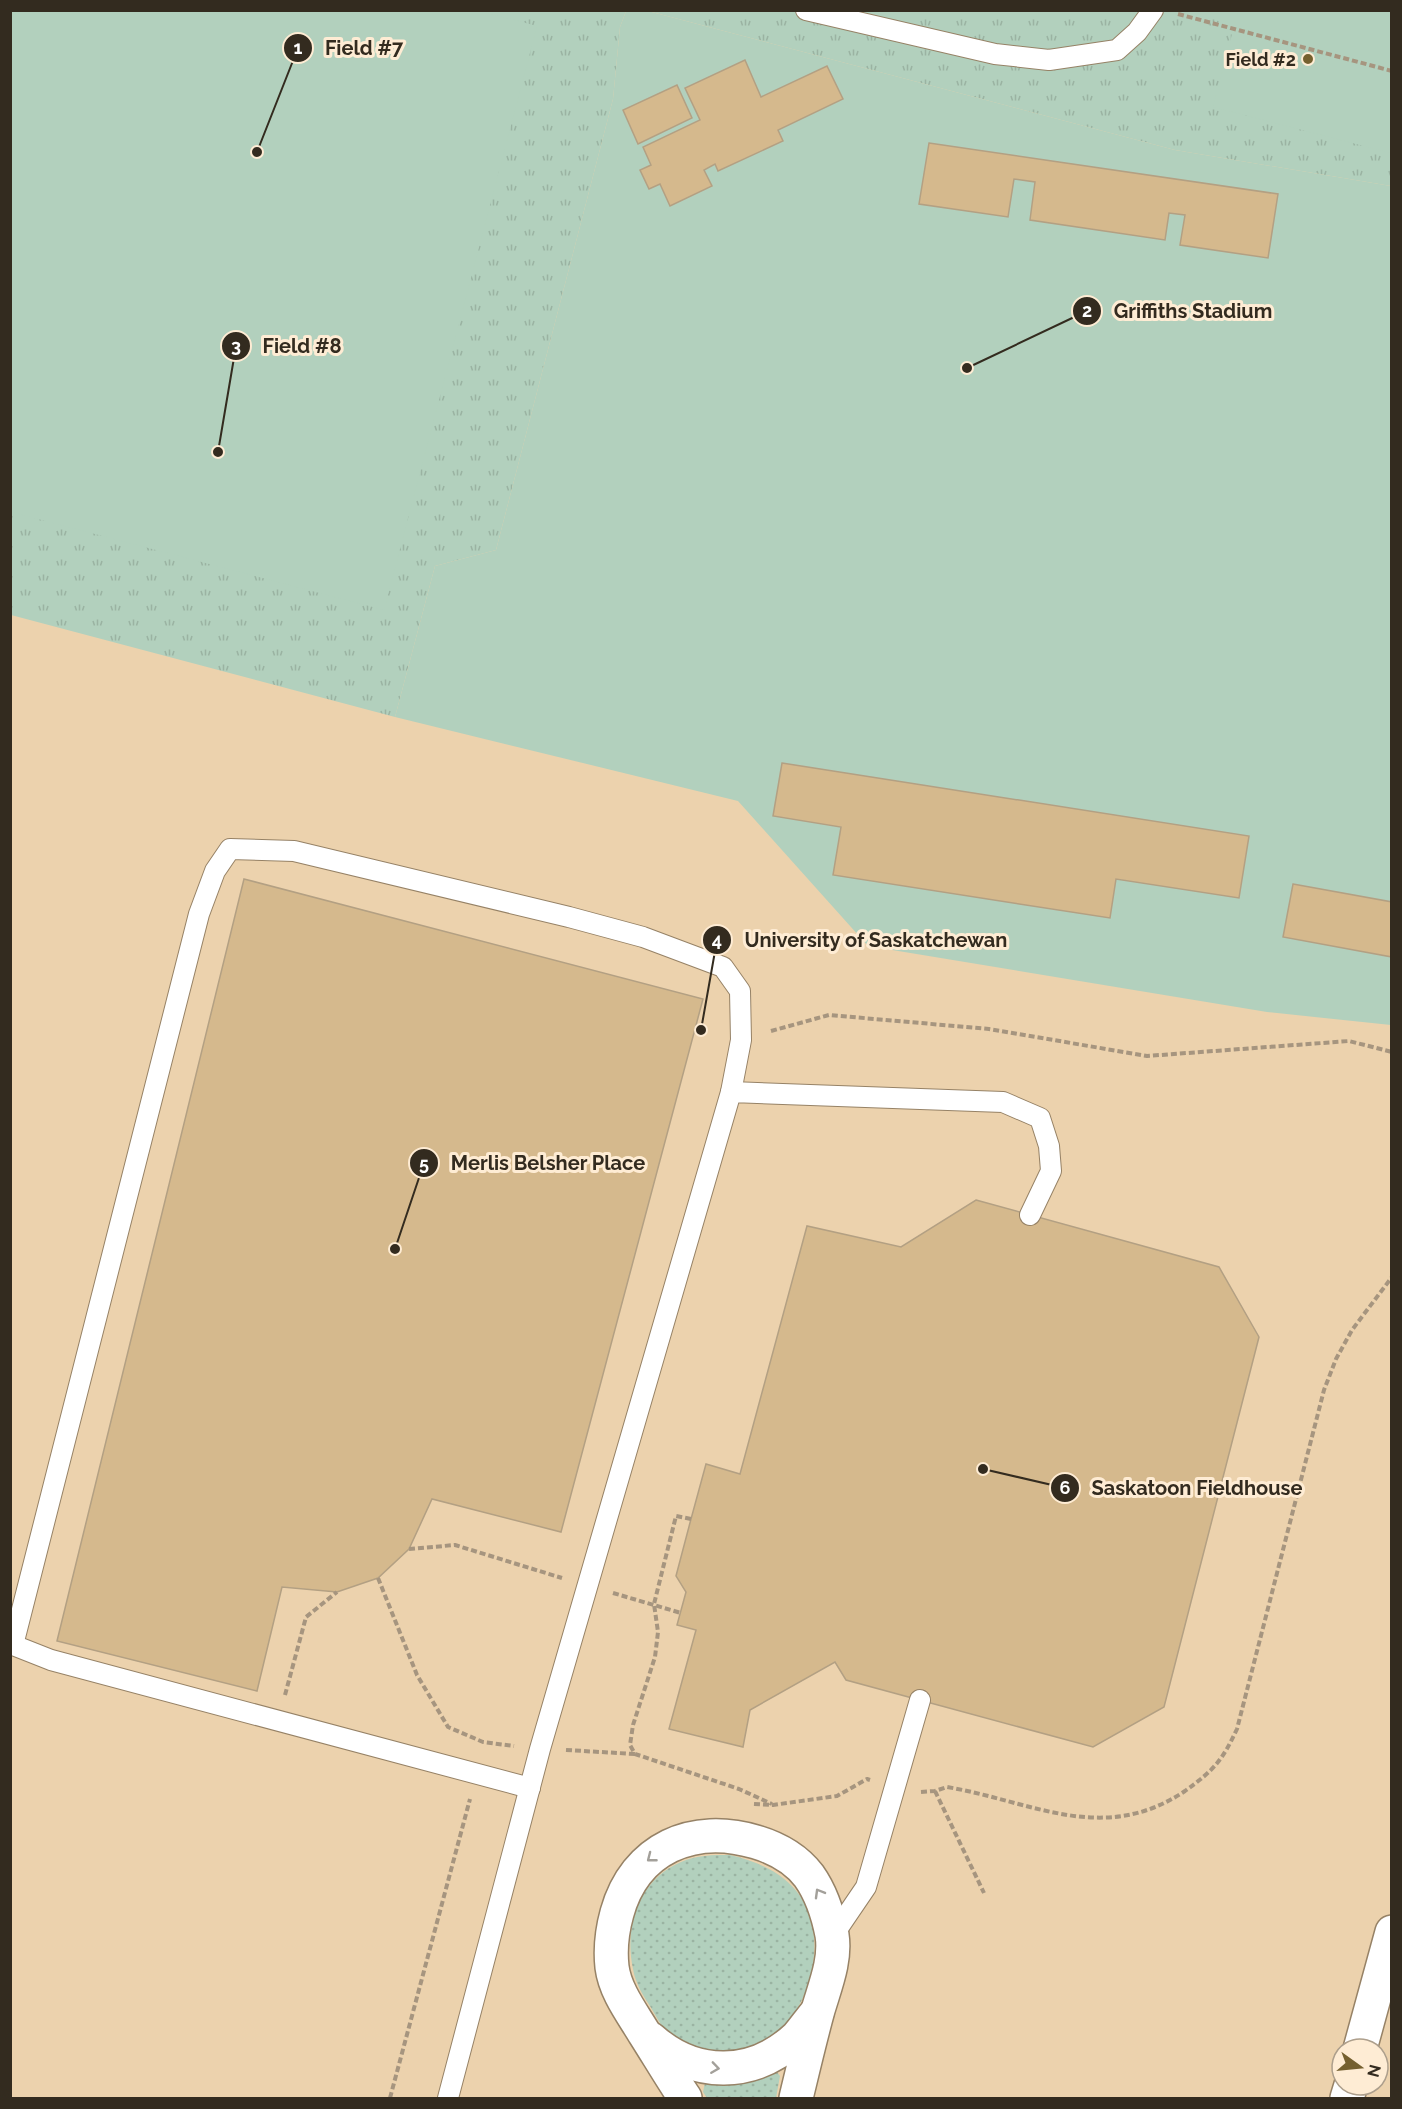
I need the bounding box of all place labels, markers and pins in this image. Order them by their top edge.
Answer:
callout: Field #7 [283,29,415,67]
place label: Field #2 [1226,49,1296,70]
marker: Field #2 [1301,52,1315,66]
callout: Griffiths Stadium [1072,292,1285,330]
callout: Field #8 [221,327,354,365]
callout: University of Saskatchewan [702,921,1020,959]
callout: Merlis Belsher Place [409,1144,658,1182]
callout: Saskatoon Fieldhouse [1050,1469,1315,1507]

